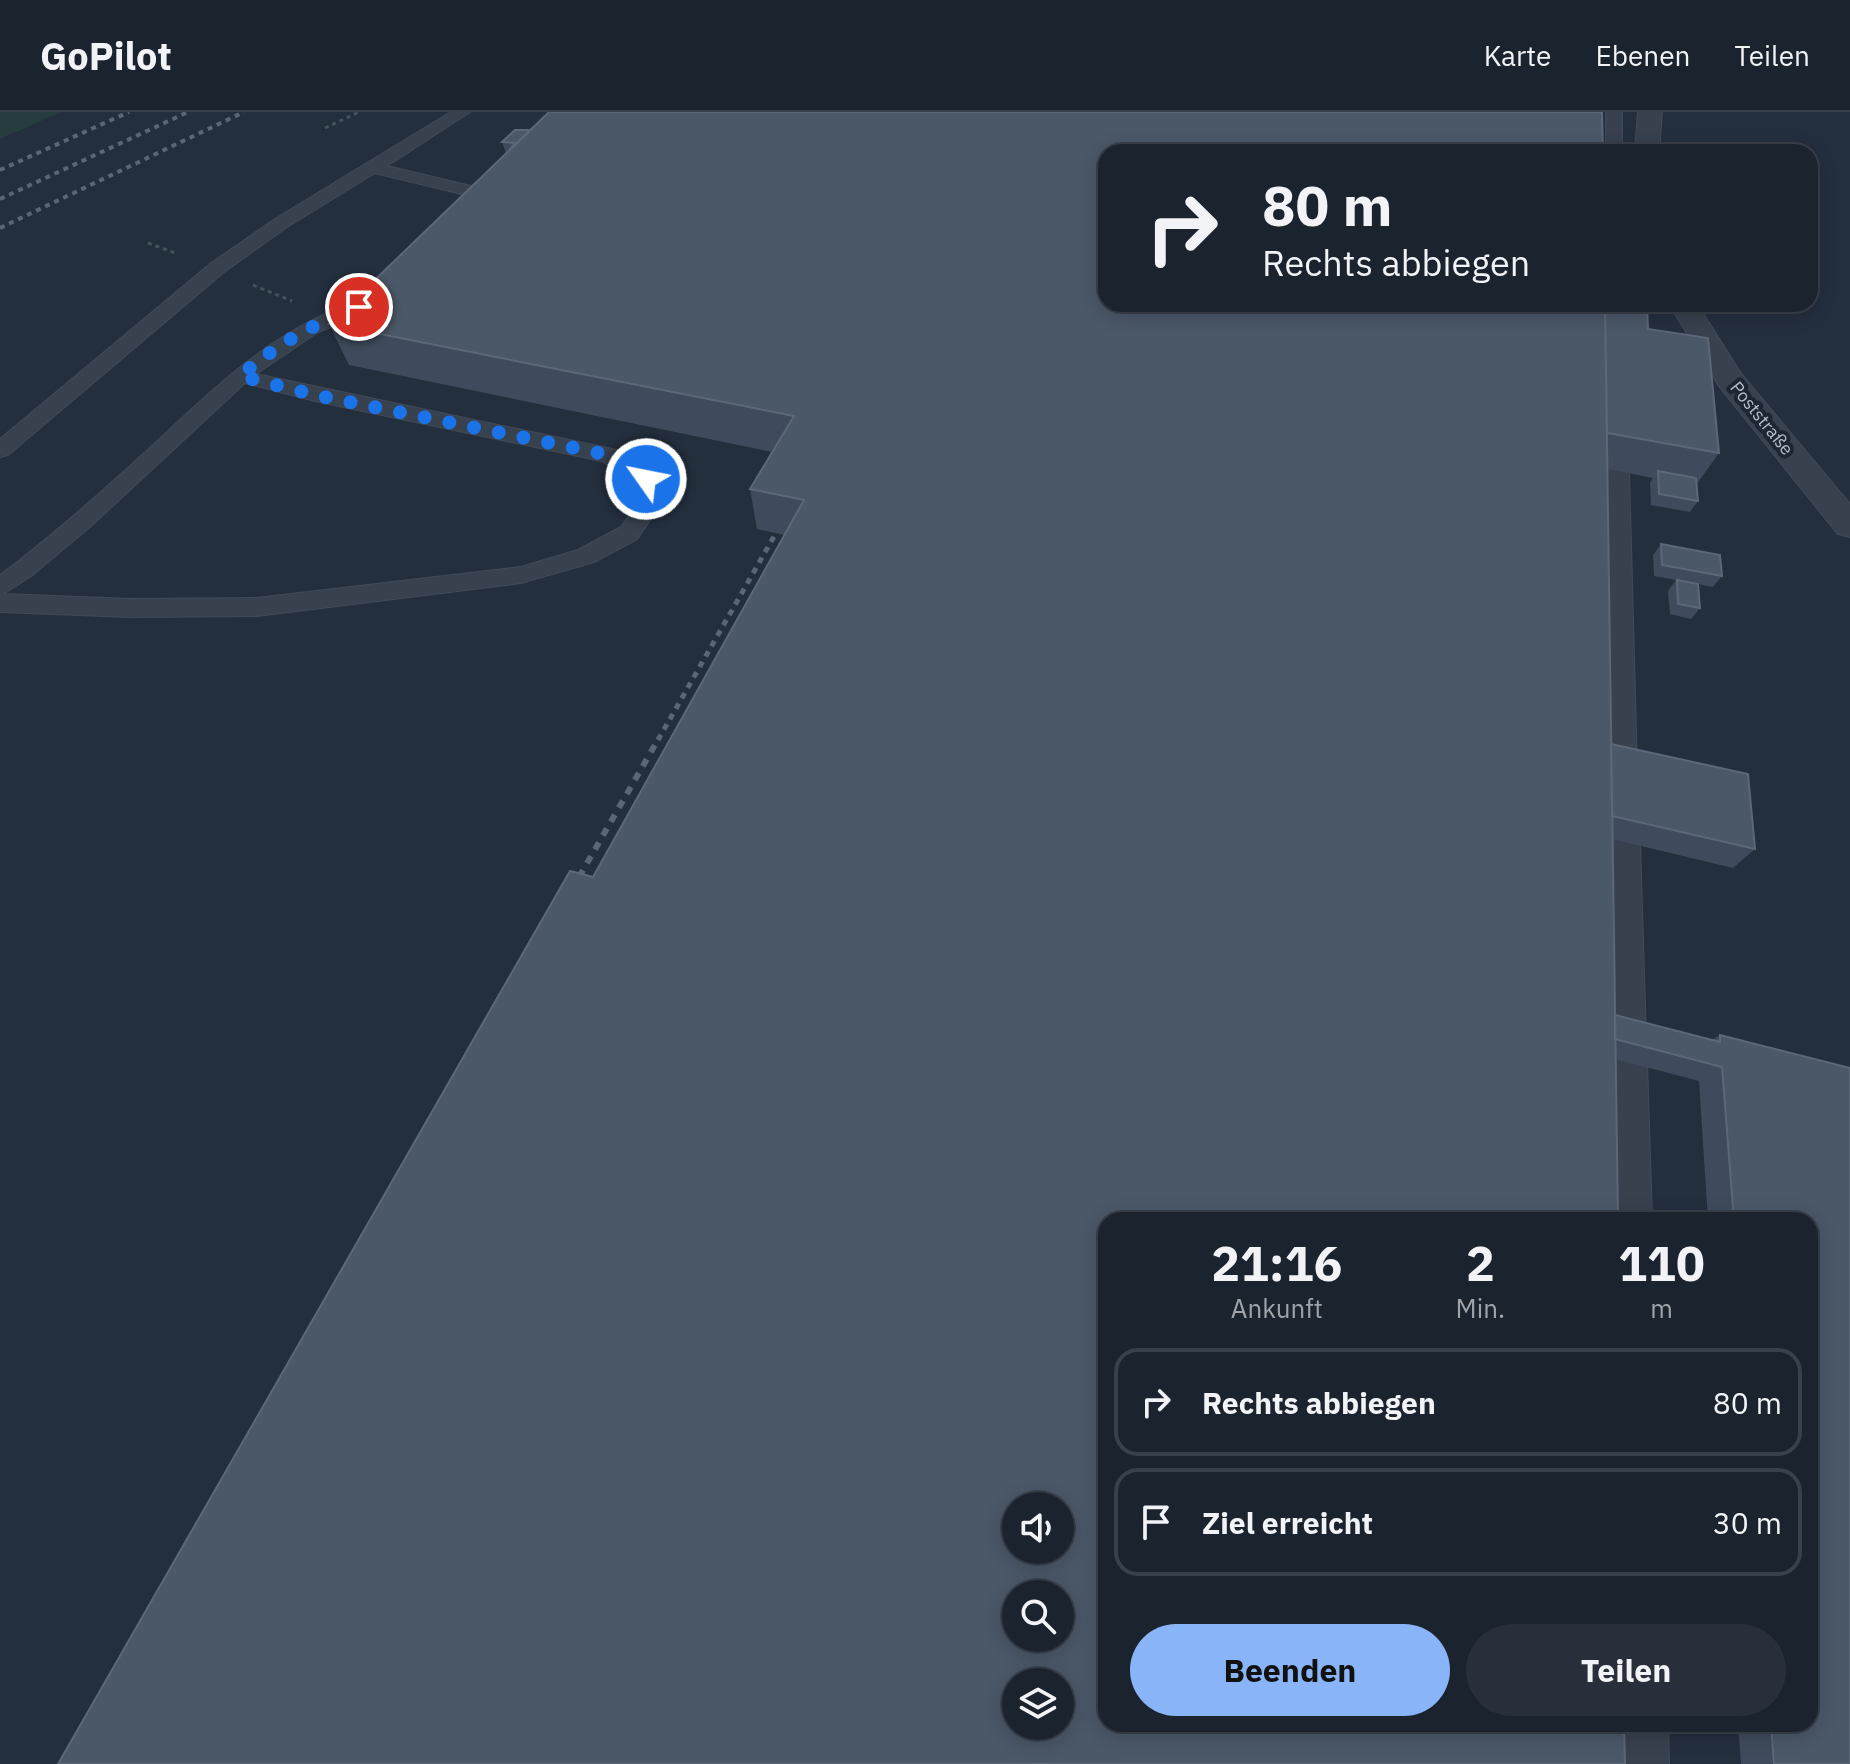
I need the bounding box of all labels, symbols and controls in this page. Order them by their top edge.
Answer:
text: GoPilot [40,31,172,80]
text: Karte [1484,37,1551,74]
text: Ebenen [1595,37,1691,74]
text: Teilen [1735,37,1810,74]
text: 80 m [1262,169,1392,241]
icon: right [1130,176,1234,280]
text: Rechts abbiegen [1262,239,1530,286]
pin [325,273,393,341]
icon: arrive [337,285,381,329]
street label: Poststraße [1725,377,1799,460]
position arrow [604,437,688,521]
text: 21:16 [1211,1232,1342,1294]
text: 2 [1466,1232,1495,1294]
text: 110 [1618,1232,1705,1294]
text: Ankunft [1231,1291,1323,1325]
text: Min. [1456,1291,1505,1325]
text: m [1650,1291,1673,1325]
icon: right [1134,1380,1178,1424]
text: Rechts abbiegen [1202,1383,1436,1422]
text: 80 m [1713,1383,1782,1422]
map controls [1002,1492,1074,1740]
button: sound [1002,1492,1074,1564]
icon: arrive [1134,1500,1178,1544]
text: Ziel erreicht [1202,1503,1373,1542]
text: 30 m [1713,1503,1782,1542]
button: search [1002,1580,1074,1652]
button: Beenden [1130,1624,1450,1716]
button: Teilen [1466,1624,1786,1716]
button: layers [1002,1668,1074,1740]

